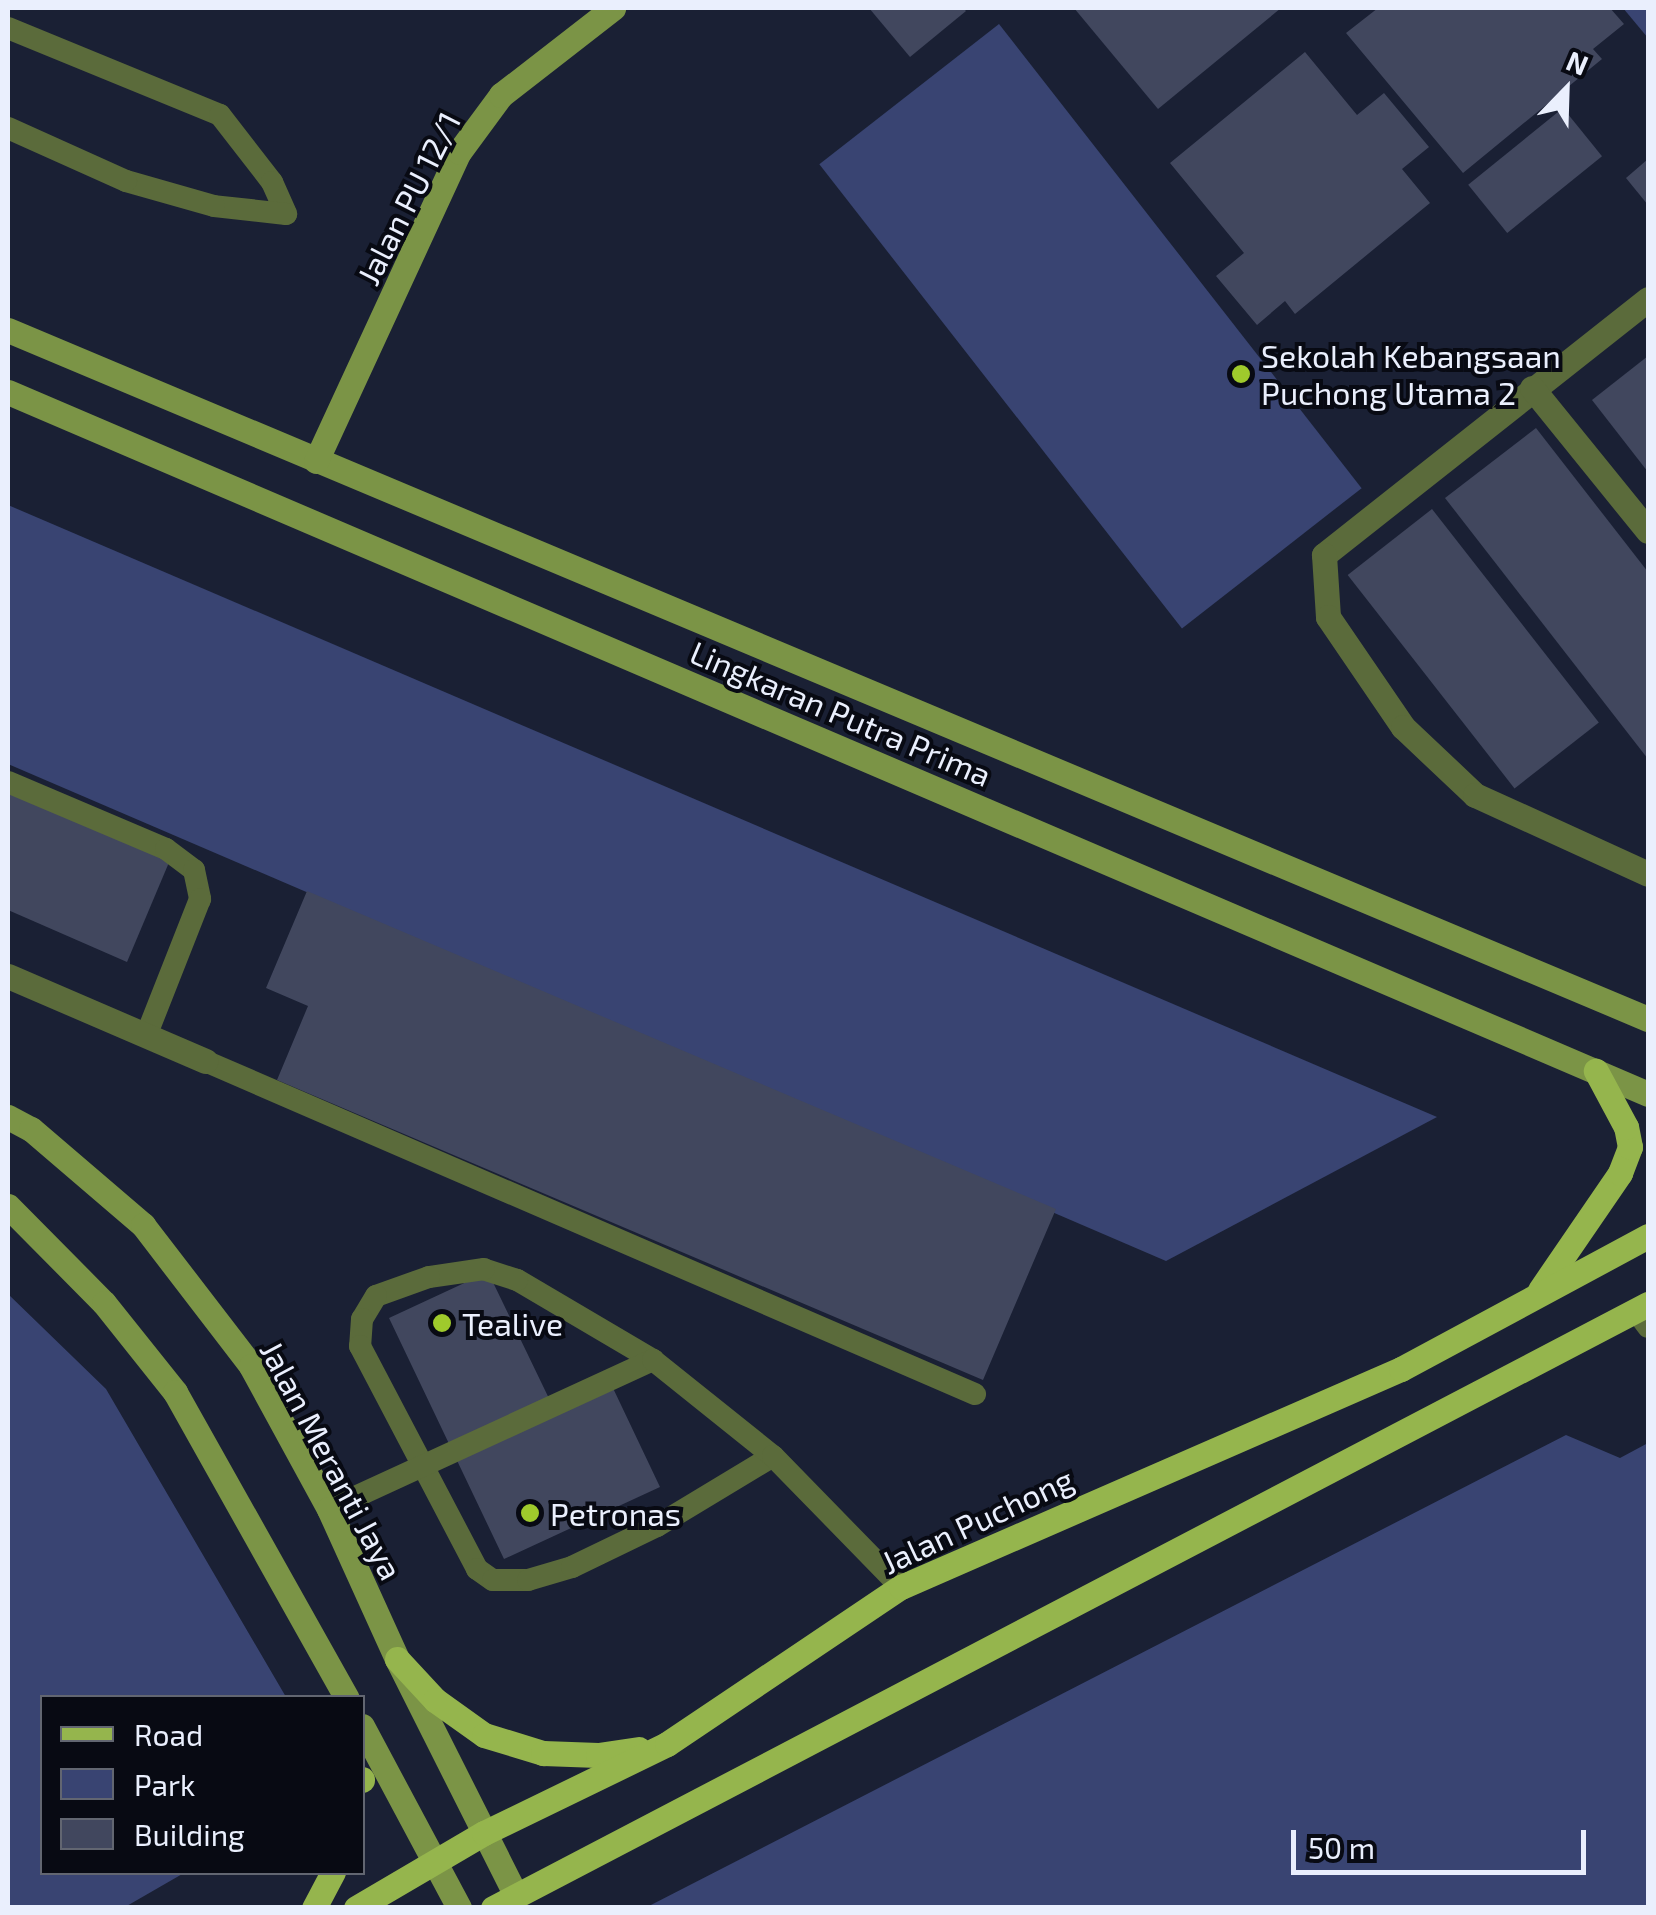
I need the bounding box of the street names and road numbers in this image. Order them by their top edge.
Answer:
street label: Jalan PU 12/1 [348,105,468,291]
street label: Lingkaran Putra Prima [685,632,997,794]
street label: Jalan Meranti Jaya [253,1334,411,1586]
street label: Jalan Puchong [875,1459,1079,1581]

